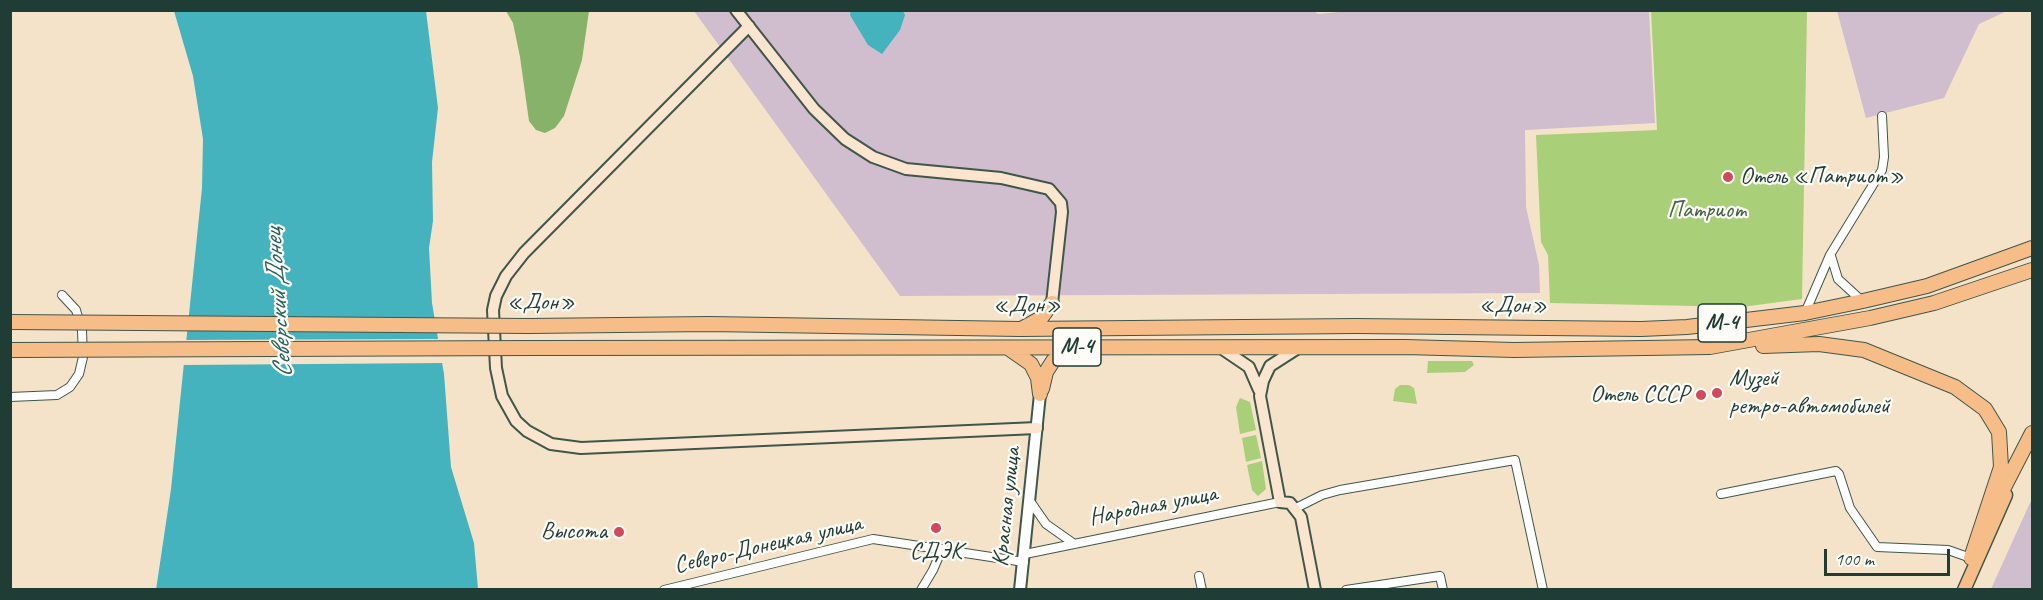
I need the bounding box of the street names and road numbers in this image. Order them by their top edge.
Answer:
street label: «Дон» [507,289,575,317]
street label: «Дон» [1479,291,1547,321]
street label: «Дон» [993,292,1061,320]
road number: М-4 [1698,304,1746,342]
road number: М-4 [1053,328,1101,366]
street label: Красная улица [986,446,1028,568]
street label: Народная улица [1087,480,1219,532]
street label: Северо-Донецкая улица [671,509,865,581]

